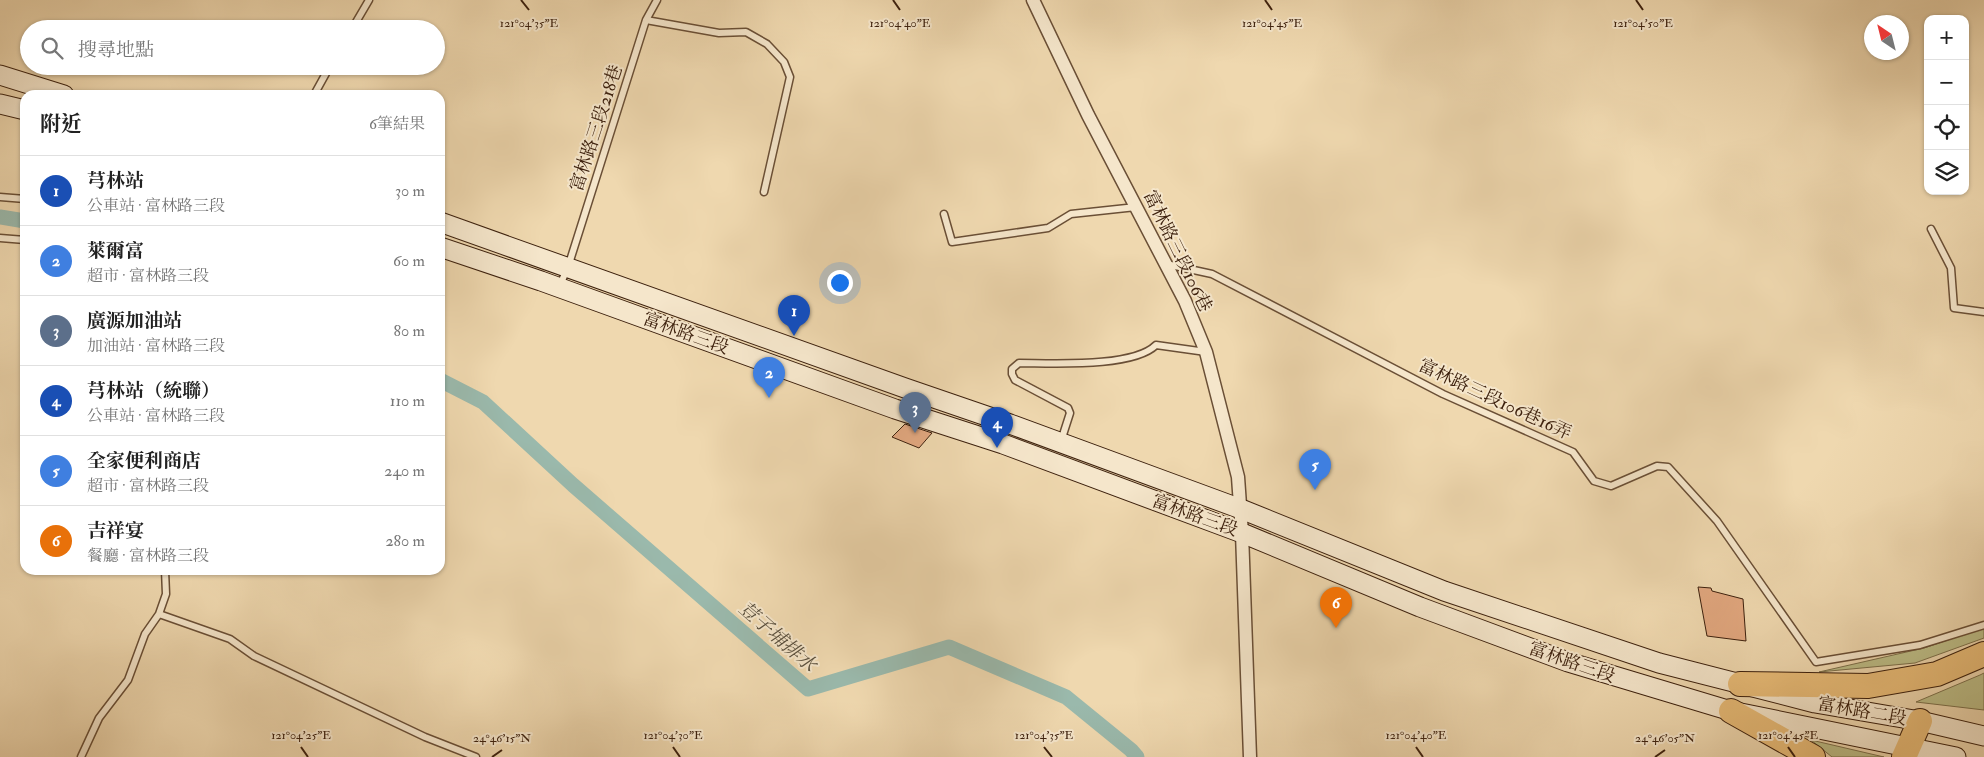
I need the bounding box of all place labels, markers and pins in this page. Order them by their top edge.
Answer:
pin: 1 [778,295,810,336]
pin: 2 [753,357,785,398]
pin: 3 [899,392,931,433]
pin: 4 [981,407,1013,448]
pin: 5 [1299,449,1331,490]
pin: 6 [1320,587,1352,628]

